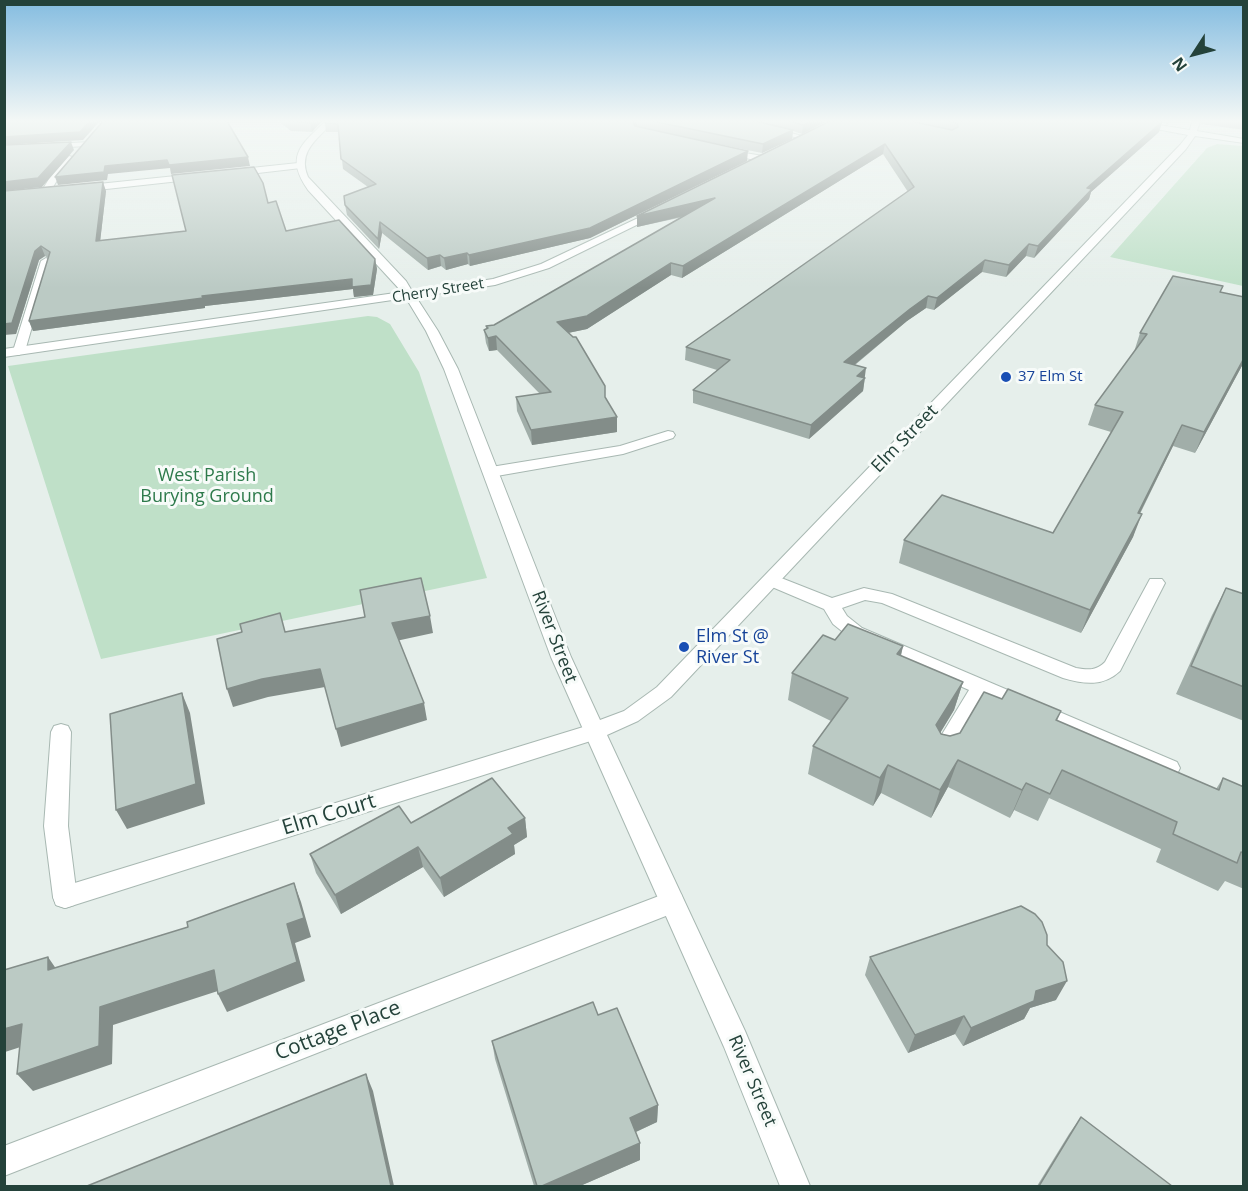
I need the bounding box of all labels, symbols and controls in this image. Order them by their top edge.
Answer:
north arrow [1164,24,1224,84]
text: N [1167,53,1192,76]
street label: Cherry Street [391,275,485,307]
place label: 37 Elm St [1018,368,1083,386]
marker: 37 Elm St [999,370,1013,384]
street label: Elm Street [867,401,943,477]
park label: West Parish Burying Ground [140,465,274,508]
street label: River Street [527,588,581,686]
place label: Elm St @ River St [696,626,769,668]
marker: Elm St @ River St [677,640,691,654]
street label: Elm Court [279,789,379,841]
street label: Cottage Place [272,995,404,1067]
street label: River Street [723,1032,781,1130]

